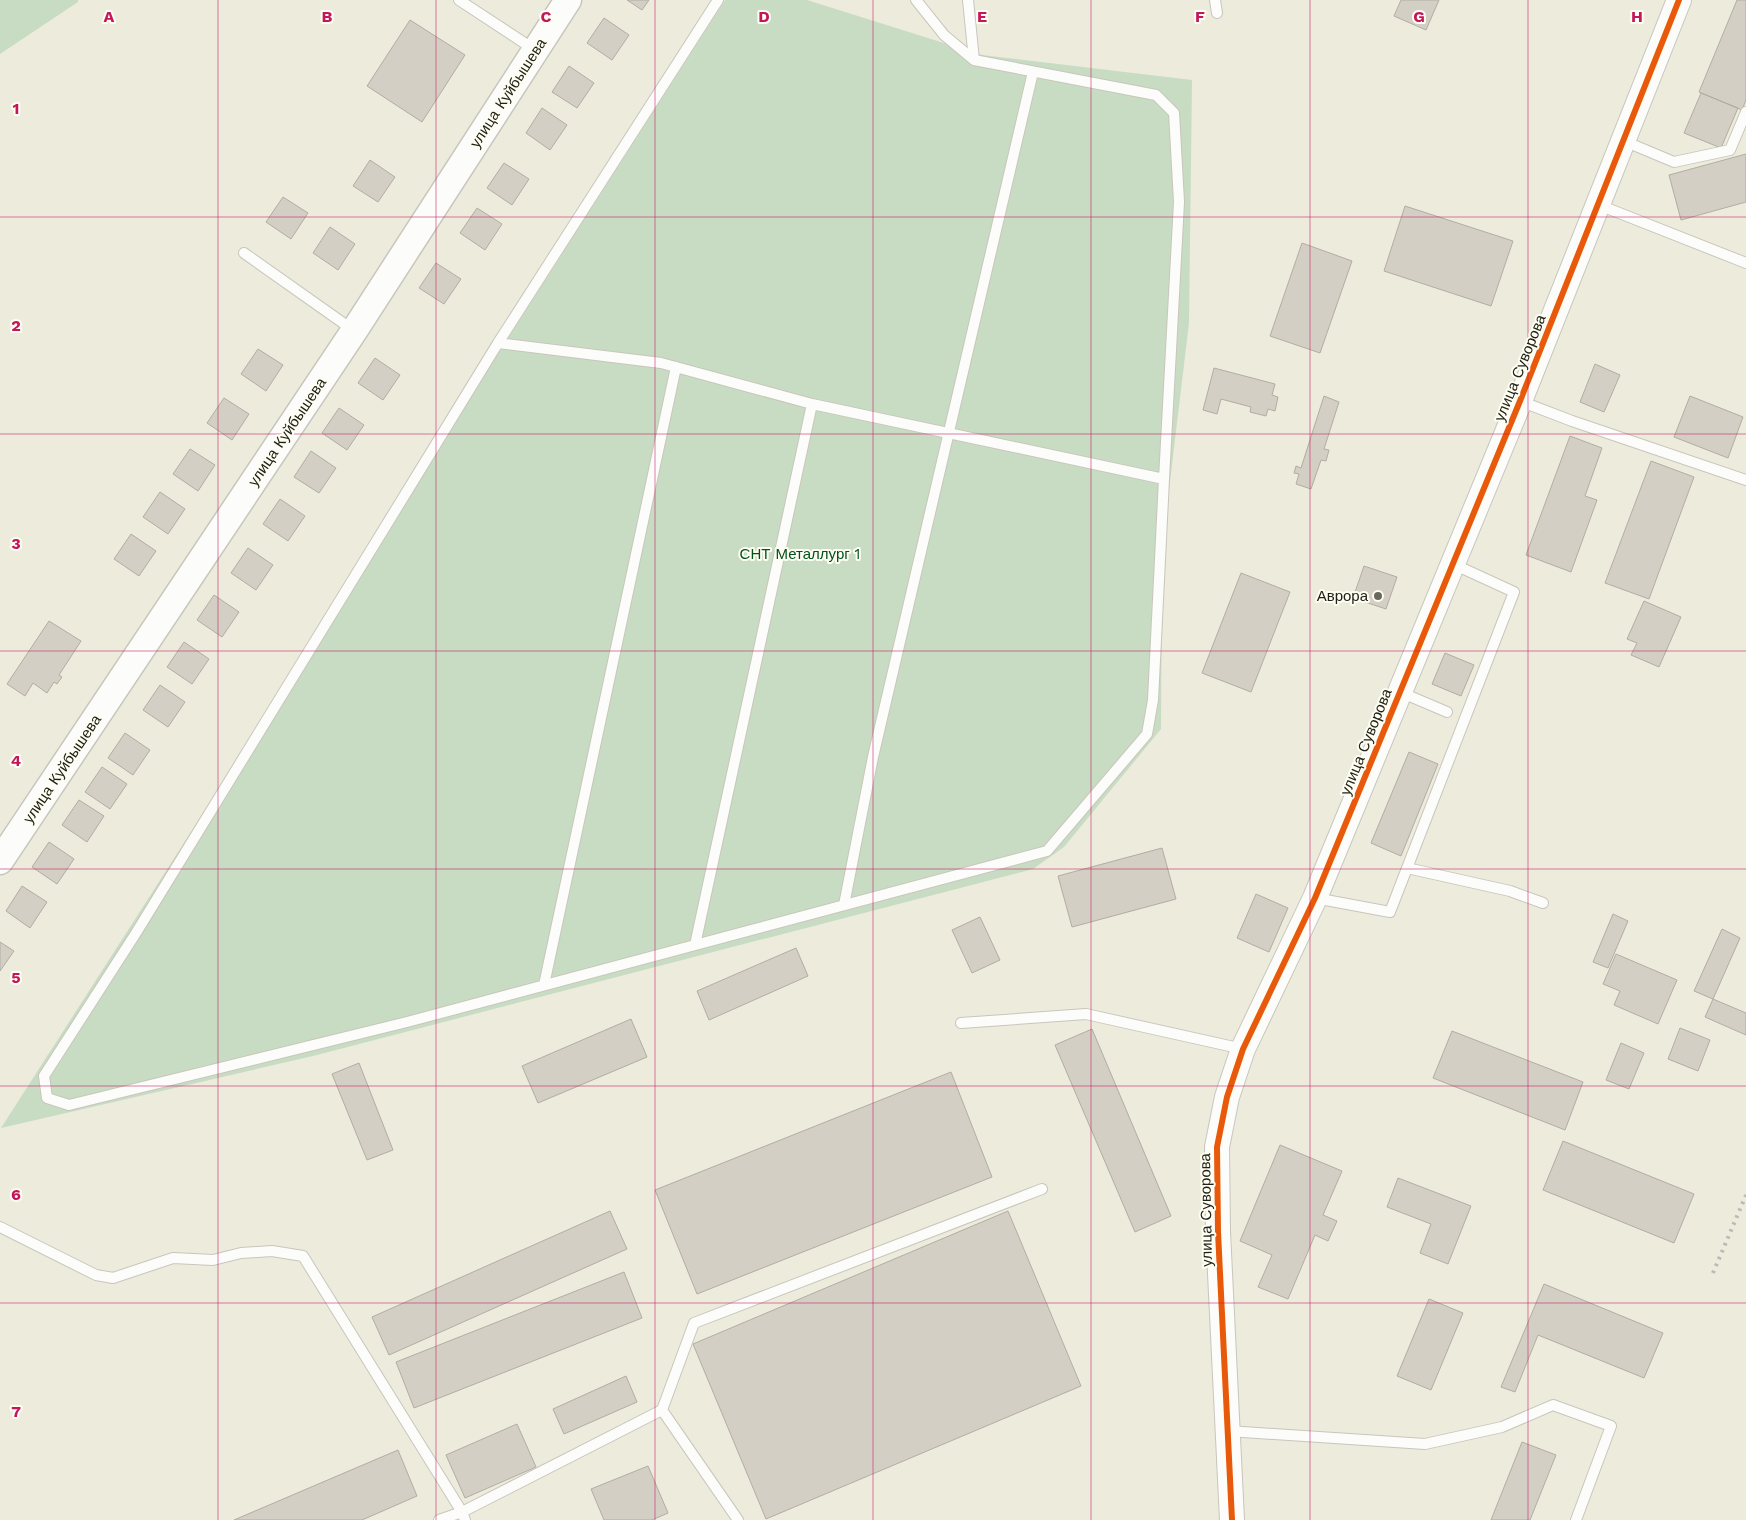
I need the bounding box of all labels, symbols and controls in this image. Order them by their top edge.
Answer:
text: A [104,7,115,26]
text: B [322,7,333,26]
text: C [541,7,552,26]
text: D [758,7,770,26]
text: E [977,7,987,26]
text: F [1195,7,1205,26]
text: G [1413,7,1425,26]
text: H [1631,7,1643,26]
street label: улица Куйбышева [466,34,550,151]
text: 1 [13,99,19,118]
street label: улица Суворова [1490,311,1550,424]
text: 2 [11,316,21,335]
street label: улица Куйбышева [244,374,330,490]
text: 3 [11,534,21,553]
park label: СНТ Металлург 1 [740,545,860,563]
place label: Аврора [1317,587,1369,605]
marker: Аврора [1372,590,1384,602]
street label: улица Суворова [1336,685,1396,798]
street label: улица Куйбышева [19,711,105,827]
text: 4 [11,751,21,770]
text: 5 [11,968,21,987]
street label: улица Суворова [1196,1152,1216,1267]
text: 6 [11,1185,21,1204]
text: 7 [11,1402,21,1421]

